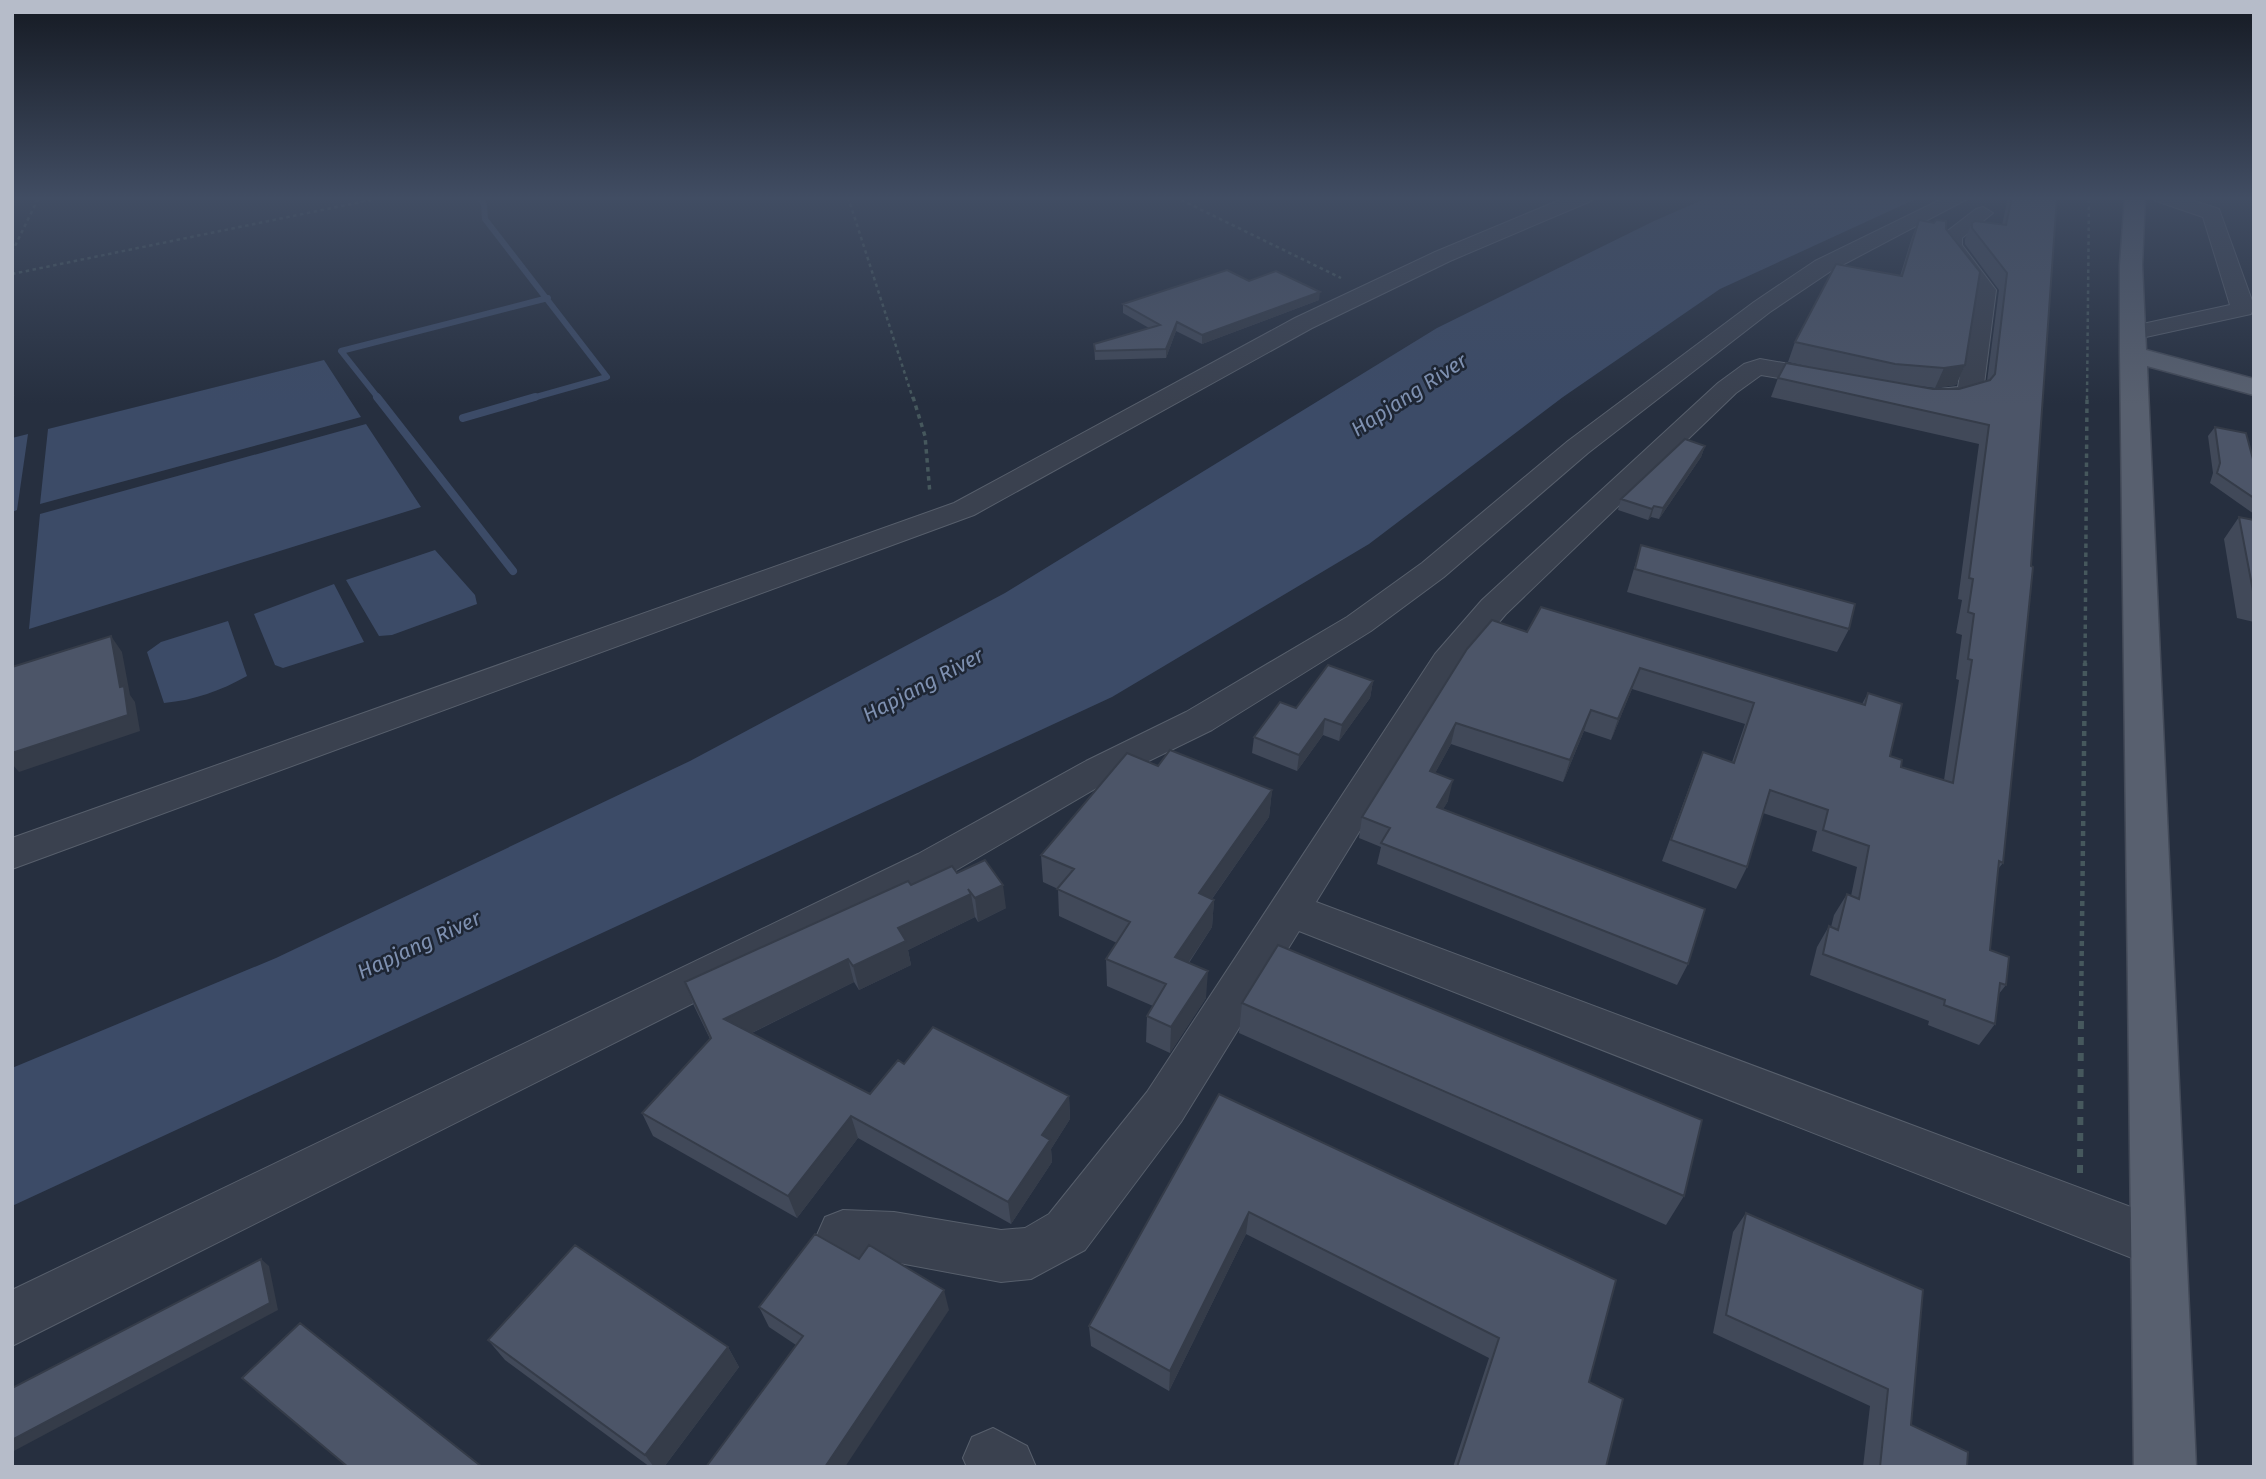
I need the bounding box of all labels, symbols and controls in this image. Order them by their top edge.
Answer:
water label: Hapjang River [1346,347,1473,442]
water label: Hapjang River [858,642,989,728]
water label: Hapjang River [353,905,486,985]

